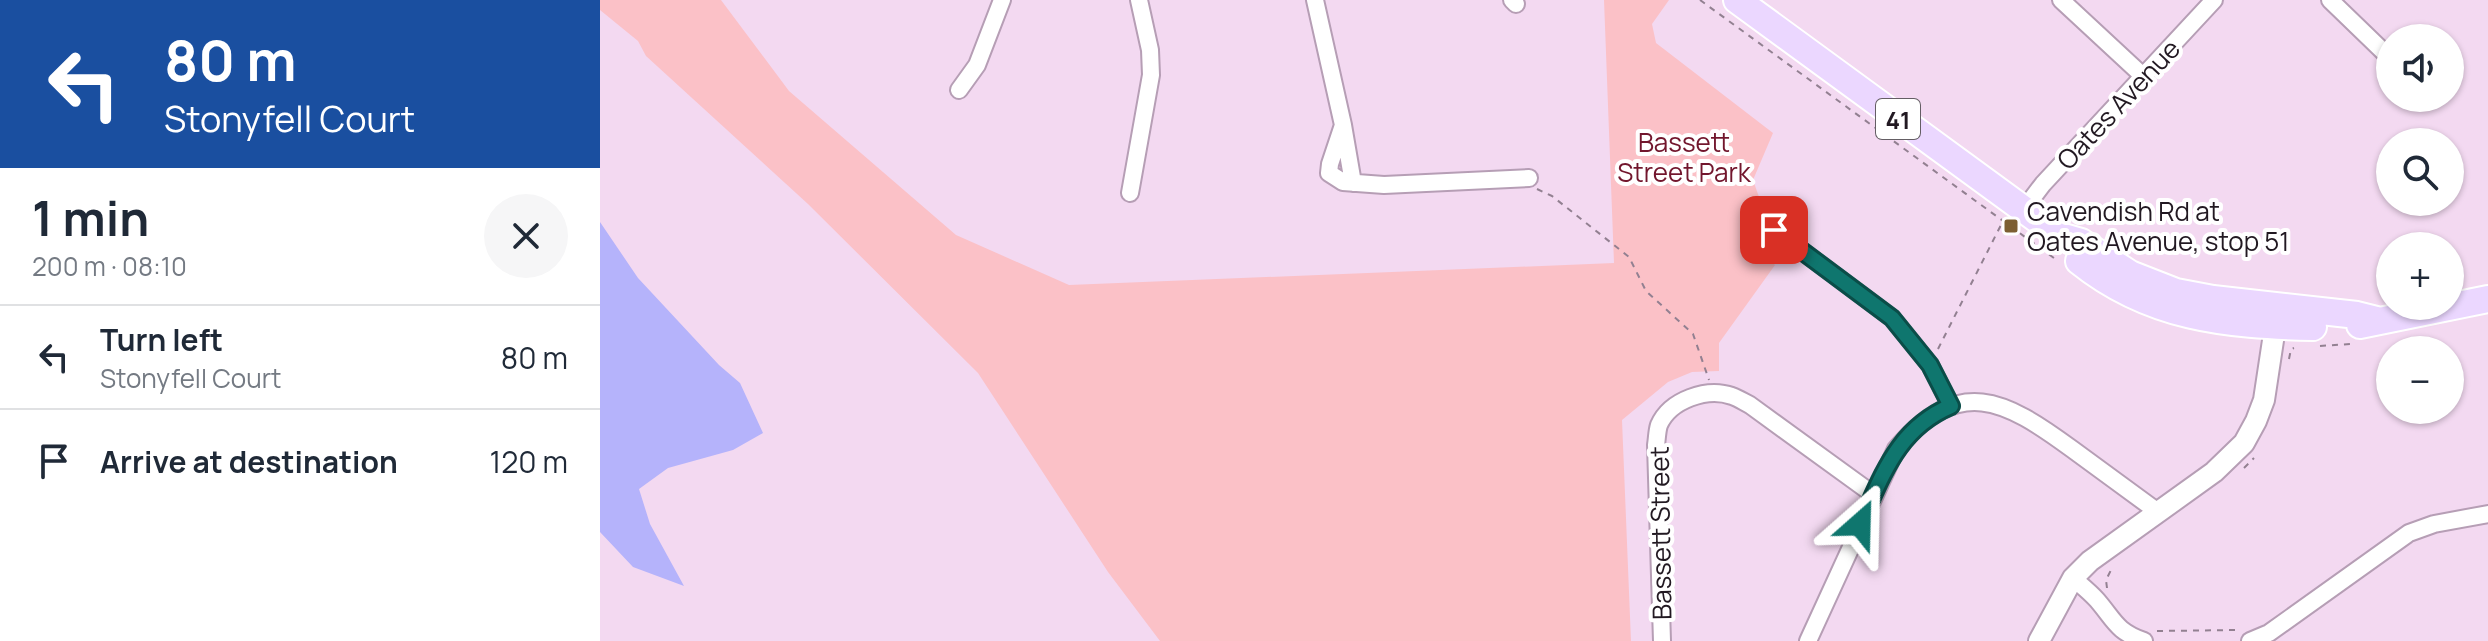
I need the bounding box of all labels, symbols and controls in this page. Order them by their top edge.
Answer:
text: 80 m [164,21,297,98]
map controls [2376,24,2464,424]
button: sound [2376,24,2464,112]
street label: Oates Avenue [2048,31,2188,177]
icon: left [32,32,136,136]
text: Stonyfell Court [164,94,415,143]
road number: 41 [1876,99,1920,139]
park label: Bassett Street Park [1617,124,1752,190]
button: search [2376,128,2464,216]
text: 1 min [32,185,149,250]
place label: Cavendish Rd at Oates Avenue, stop 51 [2027,193,2289,259]
button: close [484,194,568,278]
pin [1740,196,1808,264]
icon: arrive [1752,208,1796,252]
marker: Cavendish Rd at Oates Avenue, stop 51 [2002,217,2020,235]
button: + [2376,232,2464,320]
text: 200 m · 08:10 [32,248,187,284]
text: Turn left [100,319,223,360]
icon: left [32,335,76,379]
button: − [2376,336,2464,424]
text: 80 m [501,337,568,378]
text: Stonyfell Court [100,360,281,396]
icon: arrive [32,439,76,483]
text: Arrive at destination [100,441,398,482]
text: 120 m [489,441,568,482]
street label: Bassett Street [1640,446,1680,620]
position arrow [1818,482,1902,566]

